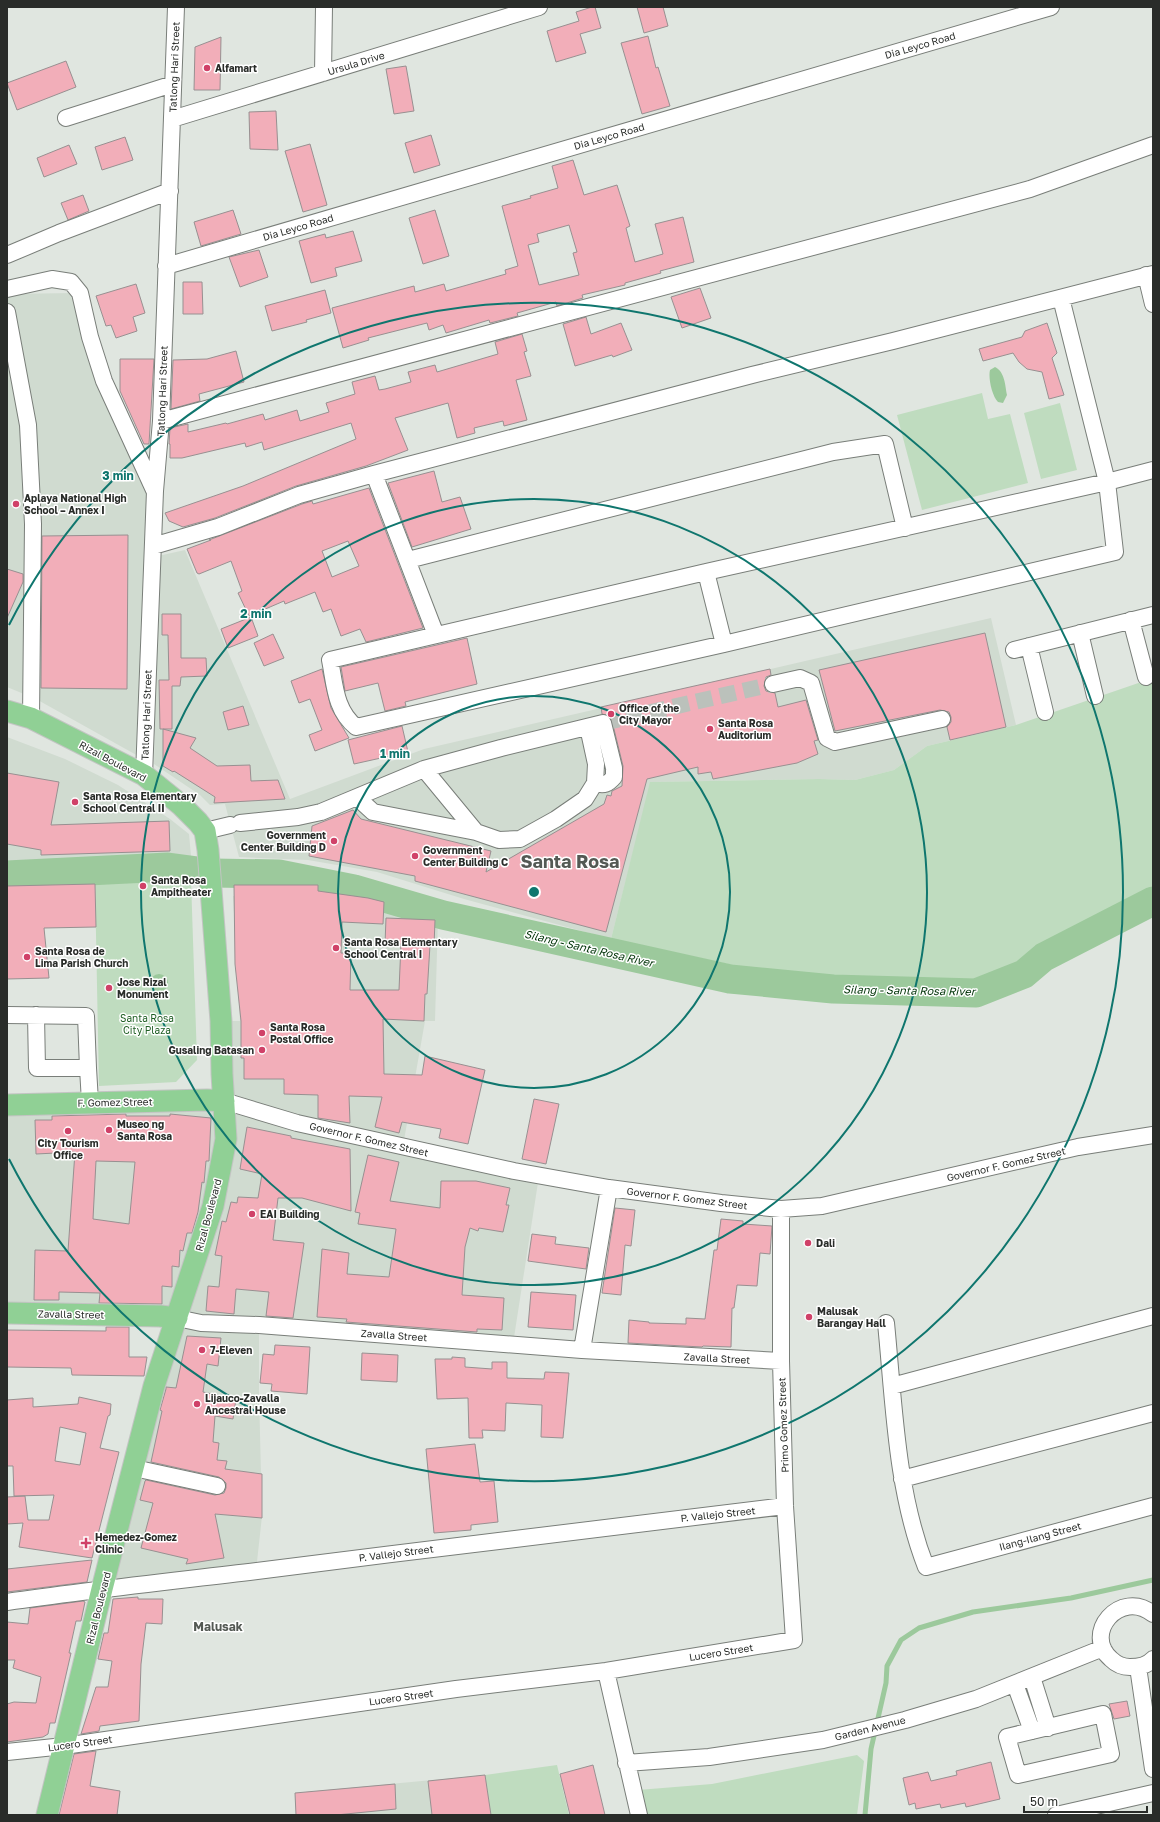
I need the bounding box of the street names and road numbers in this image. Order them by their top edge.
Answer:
street label: Tatlong Hari Street [166,21,182,113]
street label: Dia Leyco Road [883,29,957,61]
street label: Ursula Drive [326,49,386,77]
street label: Dia Leyco Road [572,120,646,152]
street label: Dia Leyco Road [261,211,335,243]
street label: Tatlong Hari Street [154,345,170,437]
street label: Tatlong Hari Street [138,669,154,761]
street label: Rizal Boulevard [77,738,149,784]
street label: F. Gomez Street [77,1095,153,1109]
street label: Governor F. Gomez Street [308,1119,430,1159]
street label: Governor F. Gomez Street [945,1144,1067,1184]
street label: Rizal Boulevard [193,1178,223,1252]
street label: Governor F. Gomez Street [626,1185,748,1211]
street label: Zavalla Street [38,1307,104,1321]
street label: Zavalla Street [360,1327,428,1343]
street label: Zavalla Street [683,1350,751,1366]
street label: Primo Gomez Street [775,1377,791,1473]
street label: P. Vallejo Street [680,1504,756,1524]
street label: Ilang-Ilang Street [998,1519,1082,1553]
street label: P. Vallejo Street [358,1542,434,1564]
street label: Rizal Boulevard [83,1571,113,1645]
street label: Lucero Street [688,1641,754,1663]
street label: Lucero Street [368,1687,434,1707]
street label: Garden Avenue [833,1713,907,1743]
street label: Lucero Street [47,1733,113,1753]

